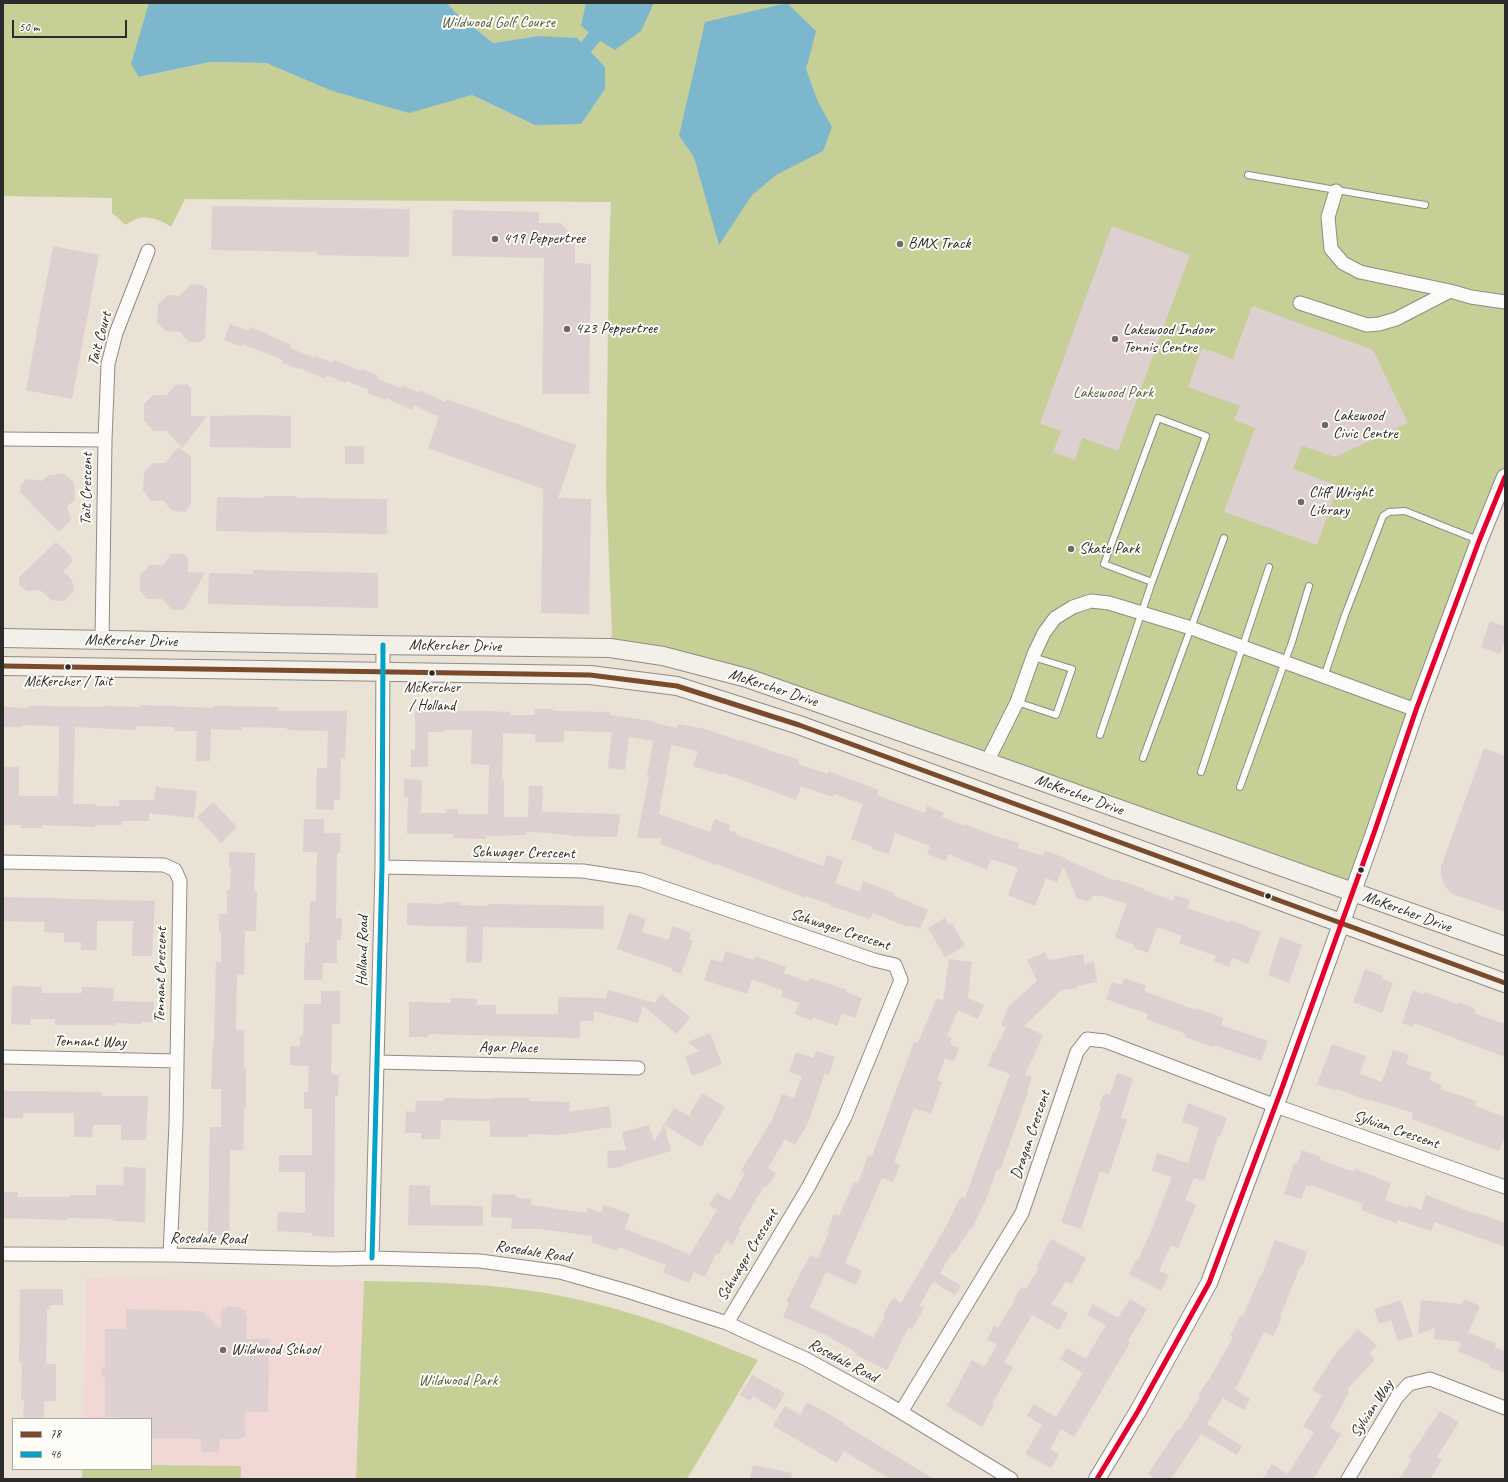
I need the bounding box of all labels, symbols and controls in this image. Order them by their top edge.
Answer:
scale bar [14,12,129,38]
park label: Wildwood Golf Course [441,13,555,33]
text: 50 m [19,19,39,35]
place label: 419 Peppertree [503,229,585,249]
marker: 419 Peppertree [490,234,500,244]
place label: BMX Track [908,234,970,254]
marker: BMX Track [895,239,905,249]
street label: Tait Court [84,310,116,368]
place label: 423 Peppertree [575,319,657,339]
place label: Lakewood Indoor Tennis Centre [1123,320,1214,358]
marker: 423 Peppertree [562,324,572,334]
marker: Lakewood Indoor Tennis Centre [1110,334,1120,344]
park label: Lakewood Park [1073,383,1153,403]
place label: Lakewood Civic Centre [1333,406,1398,444]
marker: Lakewood Civic Centre [1320,420,1330,430]
street label: Tait Crescent [77,453,97,525]
place label: Cliff Wright Library [1309,483,1373,521]
marker: Cliff Wright Library [1296,497,1306,507]
place label: Skate Park [1079,539,1140,559]
marker: Skate Park [1066,544,1076,554]
street label: McKercher Drive [85,631,177,651]
street label: McKercher Drive [409,636,501,656]
marker: McKercher / Tait [63,662,73,672]
street label: McKercher Drive [726,665,820,711]
marker: McKercher / Holland [427,668,437,678]
place label: McKercher / Tait [24,673,112,691]
place label: McKercher / Holland [404,679,460,714]
street label: McKercher Drive [1032,770,1126,820]
street label: Schwager Crescent [471,842,575,864]
unlabelled marker [1356,865,1366,875]
street label: McKercher Drive [1360,887,1454,937]
unlabelled marker [1263,891,1273,901]
street label: Schwager Crescent [788,905,892,955]
street label: Holland Road [353,916,373,986]
street label: Tennant Crescent [151,927,171,1023]
street label: Tennant Way [54,1032,126,1052]
street label: Agar Place [479,1038,537,1058]
street label: Dragan Crescent [1007,1088,1055,1182]
street label: Sylvian Crescent [1351,1106,1441,1154]
street label: Schwager Crescent [713,1206,783,1304]
street label: Rosedale Road [170,1229,246,1249]
street label: Rosedale Road [494,1237,572,1267]
street label: Rosedale Road [805,1335,881,1387]
place label: Wildwood School [231,1340,319,1360]
marker: Wildwood School [218,1345,228,1355]
park label: Wildwood Park [418,1371,498,1391]
street label: Sylvian Way [1346,1376,1398,1442]
legend [12,1418,152,1470]
text: 78 [50,1426,61,1442]
text: 46 [50,1446,61,1462]

